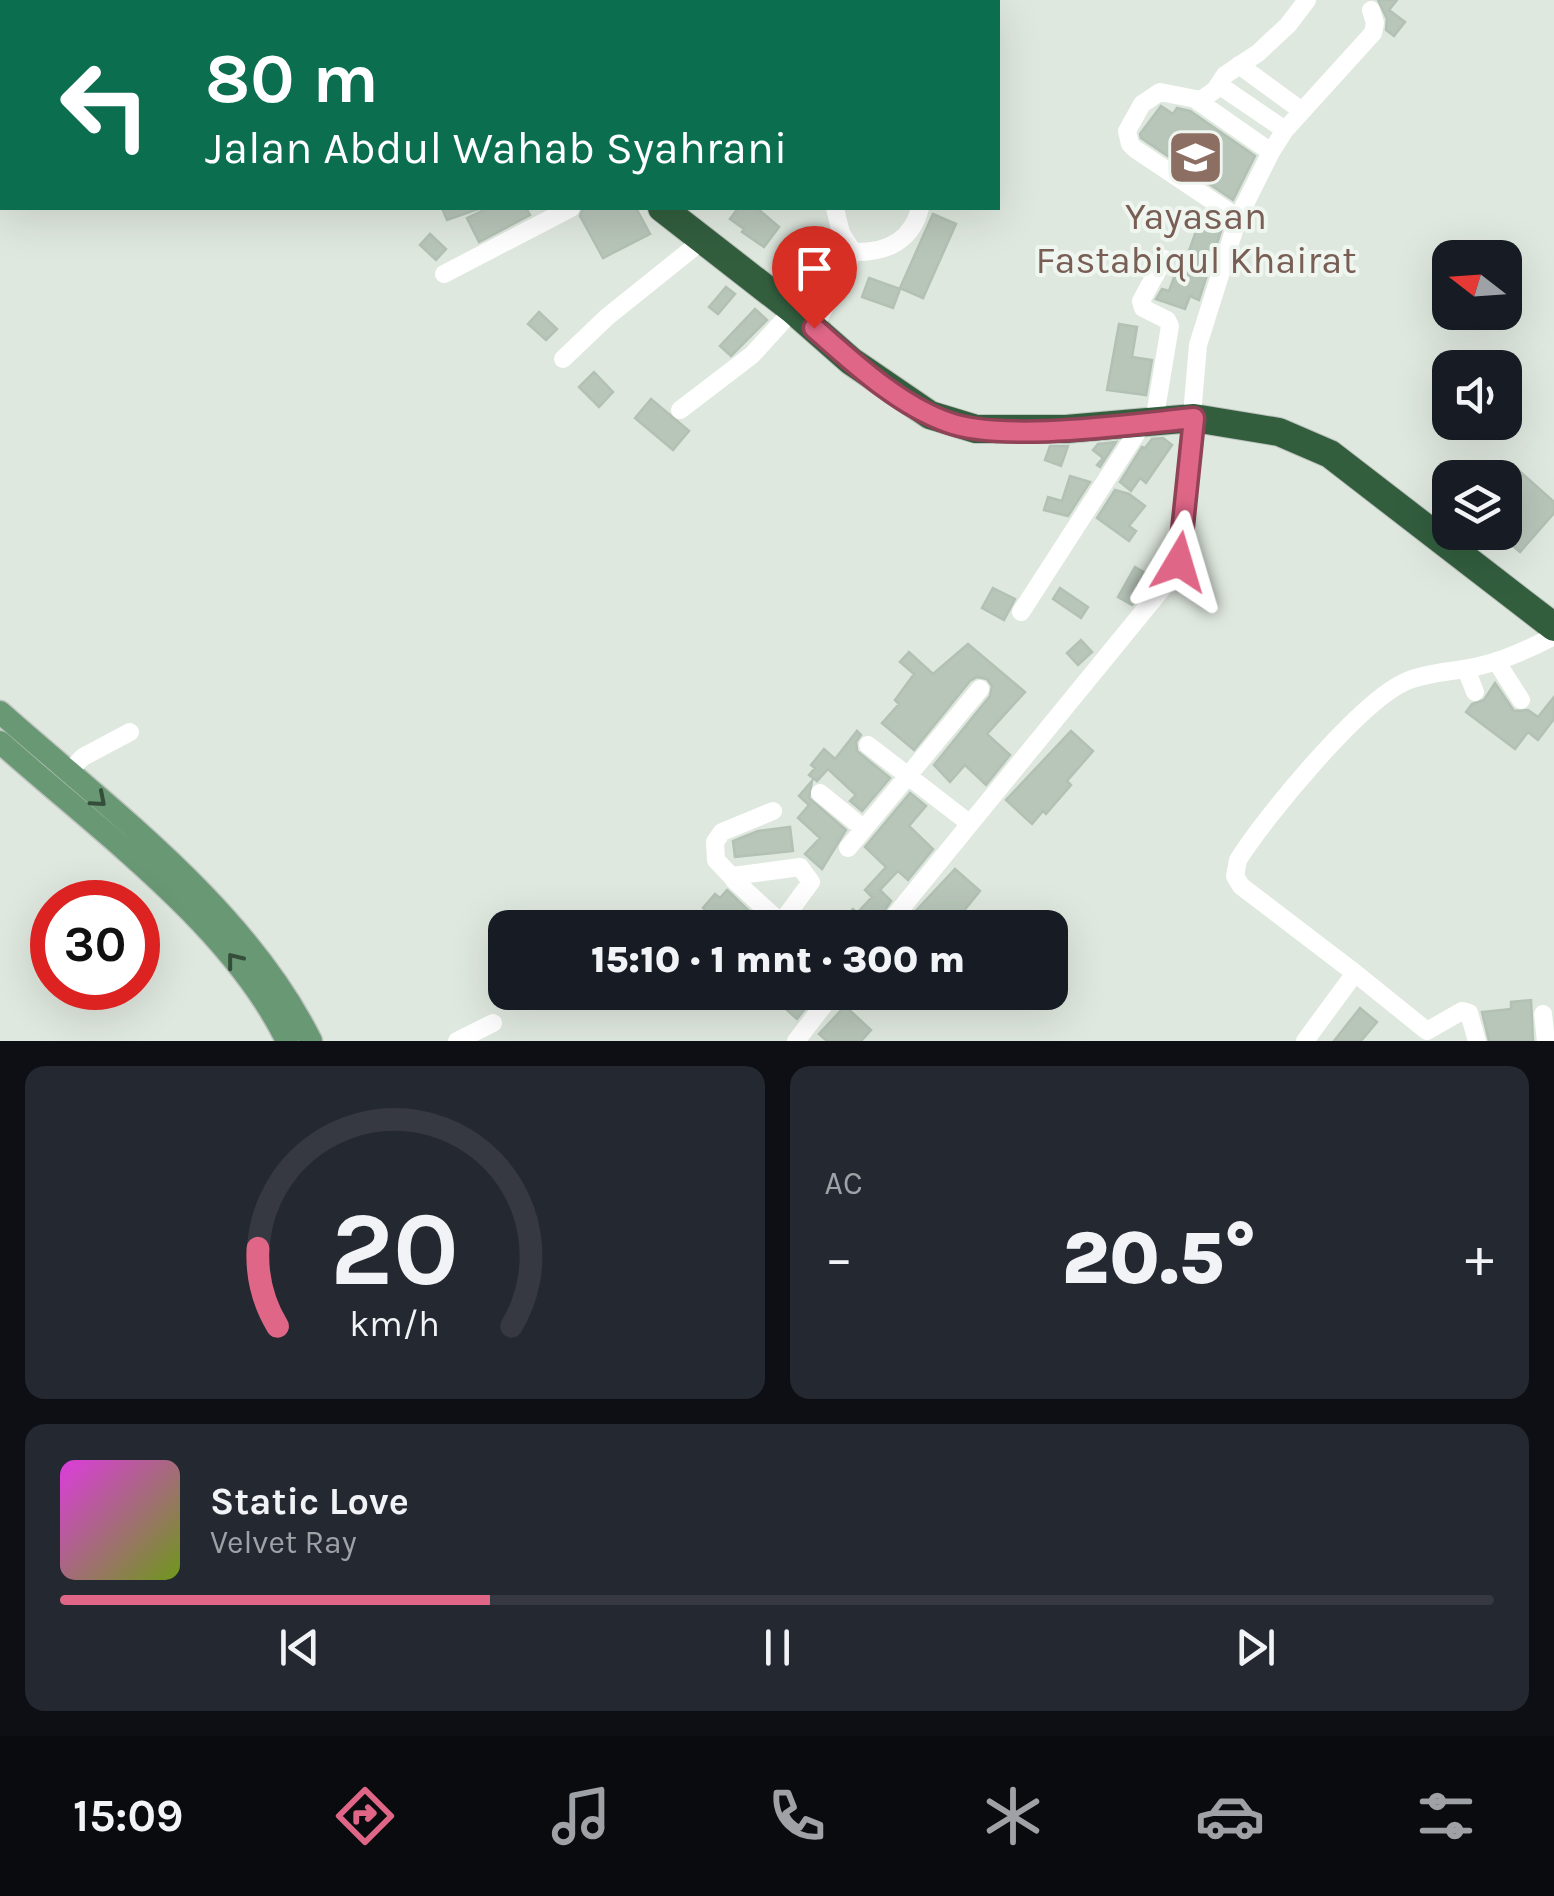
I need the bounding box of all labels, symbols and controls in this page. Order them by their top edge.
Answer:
text: 80 m [205,38,379,120]
icon: left [40,40,170,170]
text: Jalan Abdul Wahab Syahrani [205,122,787,174]
school or university icon: Yayasan Fastabiqul Khairat [1166,128,1226,188]
place label: Yayasan Fastabiqul Khairat [1035,194,1357,283]
pin [772,226,857,329]
north arrow [1432,240,1522,330]
map controls [1432,240,1522,550]
icon: arrive [787,241,842,296]
button: sound [1432,350,1522,440]
button: layers [1432,460,1522,550]
position arrow [1127,510,1231,614]
one-way arrow [87,788,106,806]
speed limit sign: 30 [30,880,160,1010]
text: 15:10 · 1 mnt · 300 m [591,937,965,982]
one-way arrow [229,953,246,971]
text: AC [825,1165,863,1202]
text: 20 [330,1189,459,1310]
text: 20.5° [1062,1214,1257,1302]
text: − [825,1226,853,1290]
text: + [1465,1226,1494,1290]
text: km/h [349,1303,440,1345]
text: Static Love [210,1479,409,1524]
text: Velvet Ray [210,1524,357,1561]
icon: previous [272,1620,327,1675]
icon: pause [750,1620,805,1675]
icon: next [1228,1620,1283,1675]
icon: directions [330,1781,400,1851]
icon: music [546,1781,616,1851]
icon: phone [762,1781,832,1851]
icon: climate [978,1781,1048,1851]
icon: car [1195,1781,1265,1851]
icon: filters [1411,1781,1481,1851]
text: 15:09 [73,1790,183,1842]

